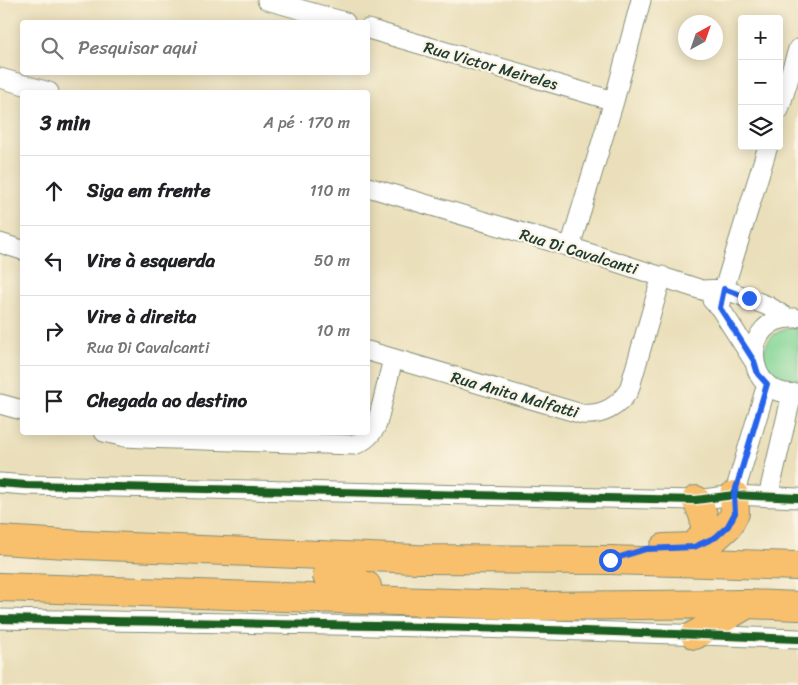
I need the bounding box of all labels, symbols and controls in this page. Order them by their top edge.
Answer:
north arrow [678,15,723,60]
map controls [738,15,783,150]
button: + [738,15,783,60]
search box [20,20,370,75]
text: Pesquisar aqui [78,31,197,64]
street label: Rua Victor Meireles [421,33,562,99]
icon: search [38,34,66,62]
button: − [738,60,783,105]
text: 3 min [40,104,90,142]
button: layers [738,105,783,150]
text: A pé · 170 m [264,108,350,137]
text: Siga em frente [87,174,210,207]
text: 110 m [310,176,350,205]
icon: ahead [40,177,68,205]
street label: Rua Di Cavalcanti [516,220,642,283]
text: Vire à esquerda [87,244,215,277]
text: 50 m [314,246,350,275]
icon: left [40,247,68,275]
route end [738,287,761,310]
text: Vire à direita [87,300,196,333]
text: 10 m [317,316,350,345]
icon: right [40,317,68,345]
text: Rua Di Cavalcanti [87,333,209,362]
street label: Rua Anita Malfatti [448,362,583,427]
text: Chegada ao destino [87,384,247,417]
icon: arrive [40,387,68,415]
route start [599,549,622,572]

